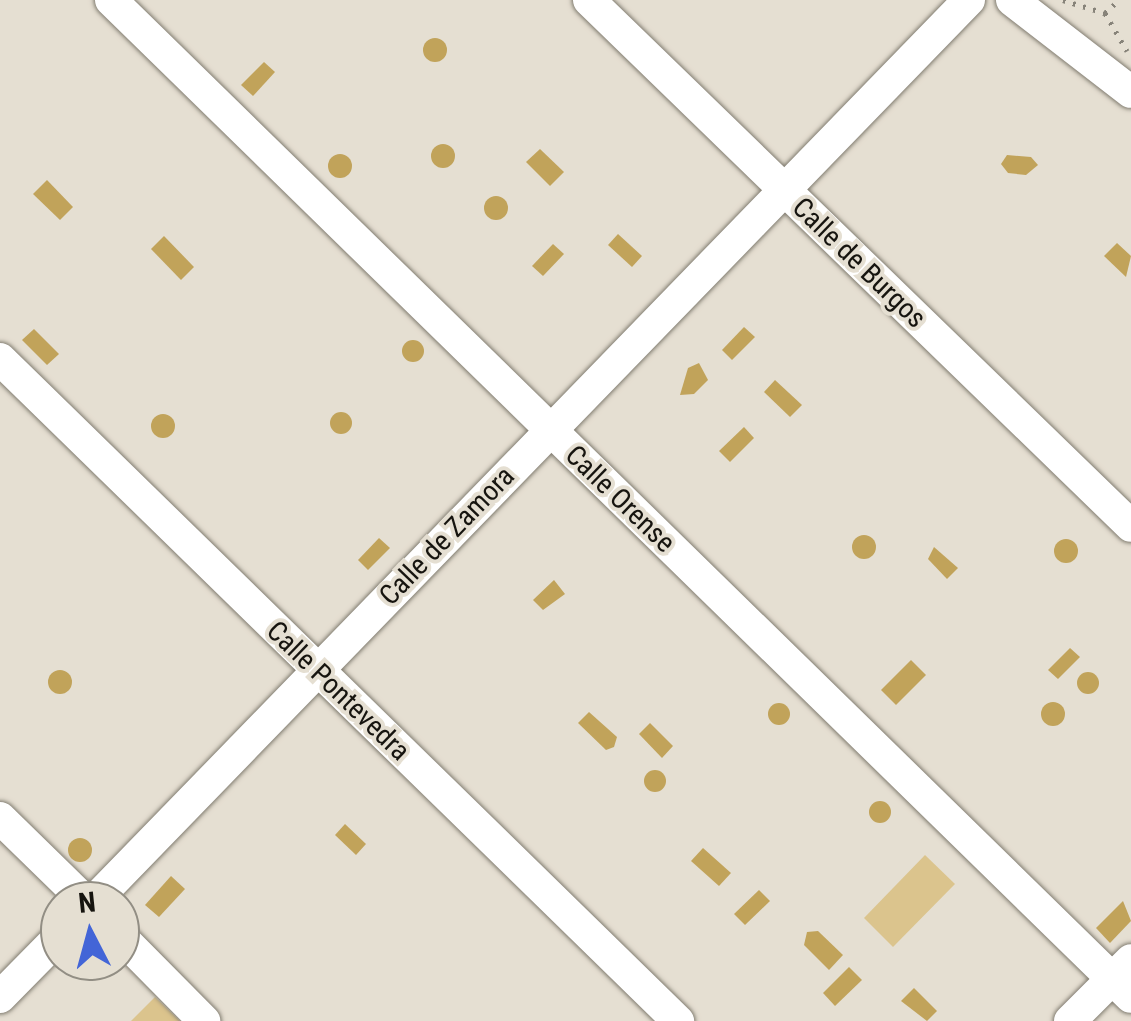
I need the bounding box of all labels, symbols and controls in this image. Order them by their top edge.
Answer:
street label: Calle de Burgos [785,191,933,335]
street label: Calle Orense [558,439,682,559]
street label: Calle de Zamora [372,460,522,612]
street label: Calle Pontevedra [259,614,417,768]
north arrow [40,881,140,981]
text: N [77,885,97,920]

